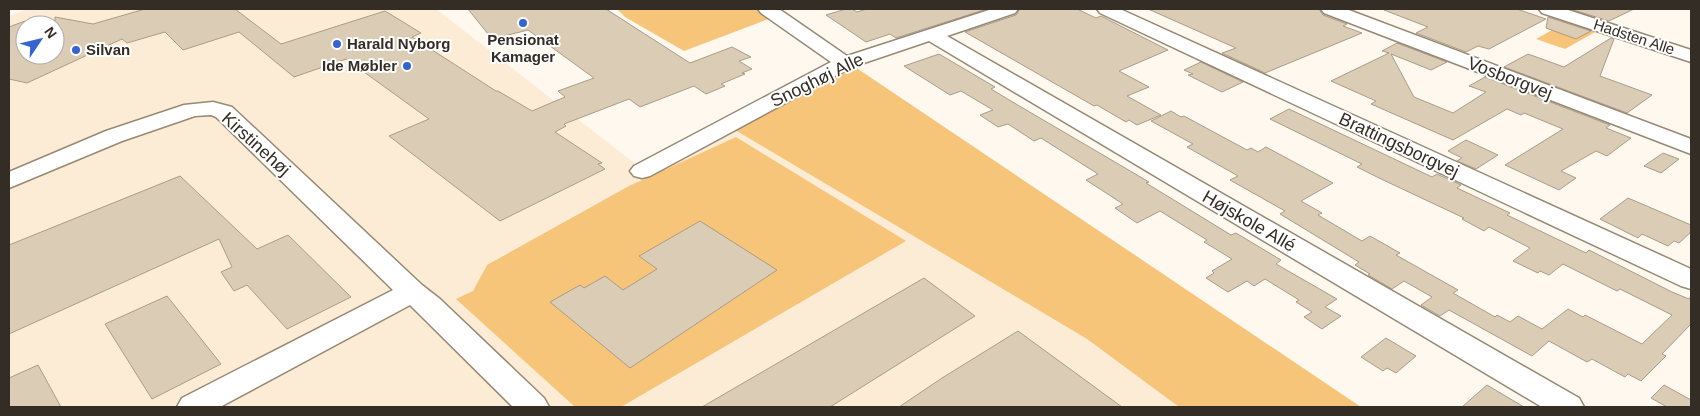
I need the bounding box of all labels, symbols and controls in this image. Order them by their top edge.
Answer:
north arrow [15,15,65,65]
street label: Hadsten Alle [1591,15,1677,58]
marker: Pensionat Kamager [517,17,529,29]
text: N [41,24,60,41]
place label: Pensionat Kamager [487,31,559,65]
place label: Harald Nyborg [347,35,450,52]
marker: Harald Nyborg [331,38,343,50]
place label: Silvan [86,41,130,58]
marker: Silvan [70,44,82,56]
street label: Snoghøj Alle [767,49,867,111]
street label: Vosborgvej [1465,53,1555,103]
place label: Ide Møbler [322,57,397,74]
marker: Ide Møbler [401,60,413,72]
street label: Kirstinehøj [218,108,294,180]
street label: Brattingsborgvej [1336,108,1462,182]
street label: Højskole Allé [1199,186,1299,256]

